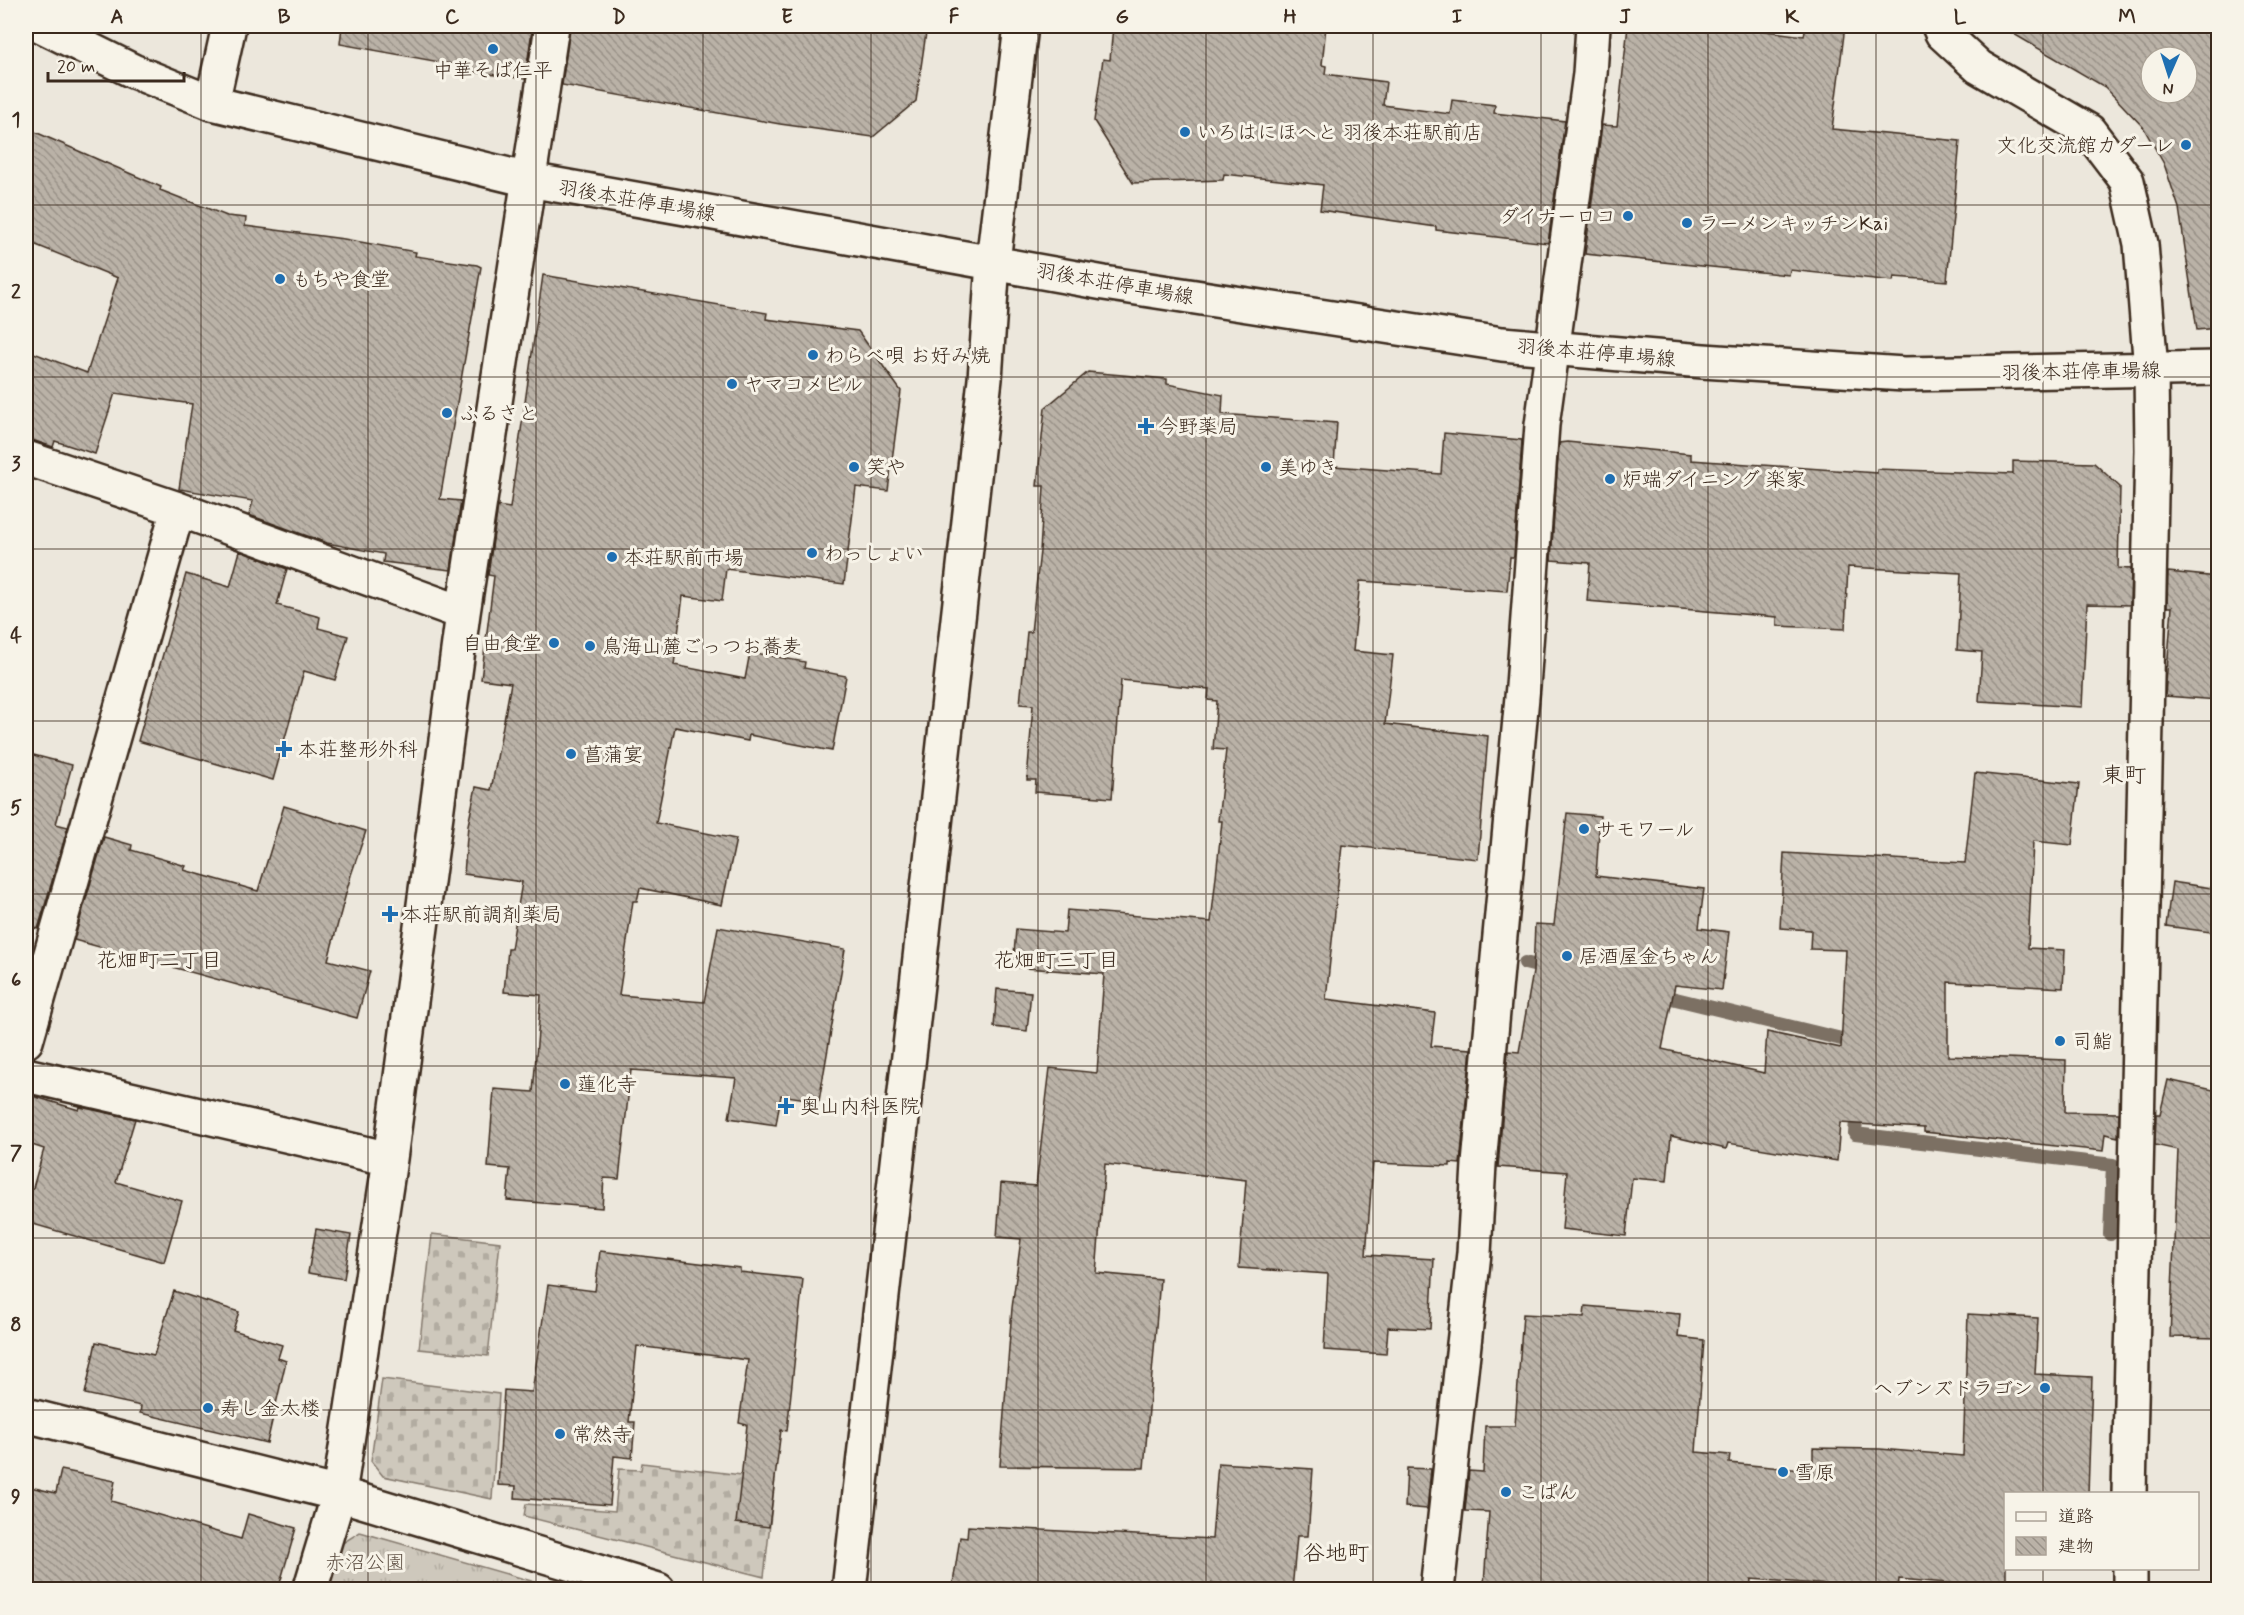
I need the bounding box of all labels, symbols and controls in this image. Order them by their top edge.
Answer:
text: A [110,4,124,31]
text: B [278,4,291,31]
text: C [445,4,460,31]
text: D [612,4,626,31]
text: E [781,4,793,31]
text: F [949,4,960,31]
text: G [1115,4,1129,31]
text: H [1283,4,1297,31]
text: I [1452,4,1462,31]
text: J [1619,4,1631,31]
text: K [1785,4,1800,31]
text: L [1954,4,1967,31]
text: M [2118,4,2136,31]
marker: 中華そば仁平 [486,42,500,56]
scale bar [48,45,184,83]
north arrow [2139,45,2199,105]
text: 20 m [57,55,95,79]
place label: 中華そば仁平 [433,58,553,85]
text: N [2162,78,2174,99]
text: 1 [12,107,20,134]
place label: いろはにほへと 羽後本荘駅前店 [1197,120,1482,147]
marker: いろはにほへと 羽後本荘駅前店 [1178,125,1192,139]
place label: 文化交流館カダーレ [1997,133,2174,160]
marker: 文化交流館カダーレ [2179,138,2193,152]
street label: 羽後本荘停車場線 [556,174,718,229]
place label: ダイナーロコ [1499,204,1616,231]
marker: ダイナーロコ [1621,209,1635,223]
place label: ラーメンキッチンKai [1699,211,1888,238]
marker: ラーメンキッチンKai [1680,216,1694,230]
street label: 羽後本荘停車場線 [1034,257,1196,312]
place label: もちや食堂 [292,267,390,294]
marker: もちや食堂 [273,272,287,286]
text: 2 [11,279,21,306]
street label: 羽後本荘停車場線 [1515,333,1677,374]
place label: わらべ唄 お好み焼 [825,343,990,370]
marker: わらべ唄 お好み焼 [806,348,820,362]
street label: 羽後本荘停車場線 [2001,358,2161,387]
place label: ヤマコメビル [744,372,864,399]
marker: ヤマコメビル [725,377,739,391]
place label: ふるさと [459,401,538,428]
marker: ふるさと [440,406,454,420]
place label: 今野薬局 [1158,414,1238,441]
marker: 今野薬局 [1139,419,1153,433]
text: 3 [11,451,21,478]
place label: 笑や [866,455,906,482]
place label: 美ゆき [1278,455,1338,482]
marker: 笑や [847,460,861,474]
marker: 美ゆき [1259,460,1273,474]
place label: 炉端ダイニング 楽家 [1622,467,1805,494]
marker: 炉端ダイニング 楽家 [1603,472,1617,486]
place label: わっしょい [824,541,924,568]
place label: 本荘駅前市場 [624,545,744,572]
marker: わっしょい [805,546,819,560]
marker: 本荘駅前市場 [605,550,619,564]
text: 4 [10,623,22,650]
place label: 自由食堂 [462,631,542,658]
place label: 鳥海山麓ごっつお蕎麦 [602,634,802,661]
marker: 自由食堂 [547,636,561,650]
marker: 鳥海山麓ごっつお蕎麦 [583,639,597,653]
place label: 本荘整形外科 [298,737,418,764]
marker: 本荘整形外科 [275,740,293,758]
place label: 菖蒲宴 [583,742,643,769]
marker: 菖蒲宴 [564,747,578,761]
district label: 東町 [2102,762,2146,790]
text: 5 [10,795,22,822]
place label: サモワール [1596,817,1695,844]
marker: サモワール [1577,822,1591,836]
place label: 本荘駅前調剤薬局 [402,902,562,929]
marker: 本荘駅前調剤薬局 [383,907,397,921]
place label: 居酒屋金ちゃん [1579,944,1719,971]
district label: 花畑町二丁目 [96,947,222,975]
district label: 花畑町三丁目 [993,947,1119,975]
marker: 居酒屋金ちゃん [1560,949,1574,963]
text: 6 [11,967,21,994]
place label: 司鮨 [2072,1029,2112,1056]
marker: 司鮨 [2053,1034,2067,1048]
place label: 蓮化寺 [577,1072,637,1099]
marker: 蓮化寺 [558,1077,572,1091]
place label: 奥山内科医院 [800,1094,920,1121]
marker: 奥山内科医院 [777,1097,795,1115]
text: 7 [10,1140,22,1167]
text: 8 [10,1312,22,1339]
place label: ヘブンズドラゴン [1873,1376,2033,1403]
marker: ヘブンズドラゴン [2038,1381,2052,1395]
place label: 寿し金太楼 [220,1396,320,1423]
marker: 寿し金太楼 [201,1401,215,1415]
place label: 常然寺 [572,1422,632,1449]
marker: 常然寺 [553,1427,567,1441]
place label: 雪原 [1795,1460,1835,1487]
marker: 雪原 [1776,1465,1790,1479]
place label: こぱん [1518,1480,1578,1507]
text: 9 [11,1484,21,1511]
marker: こぱん [1499,1485,1513,1499]
legend [2004,1492,2199,1570]
text: 道路 [2058,1505,2094,1529]
text: 建物 [2058,1535,2094,1559]
district label: 谷地町 [1303,1540,1369,1568]
park label: 赤沼公園 [325,1550,405,1577]

